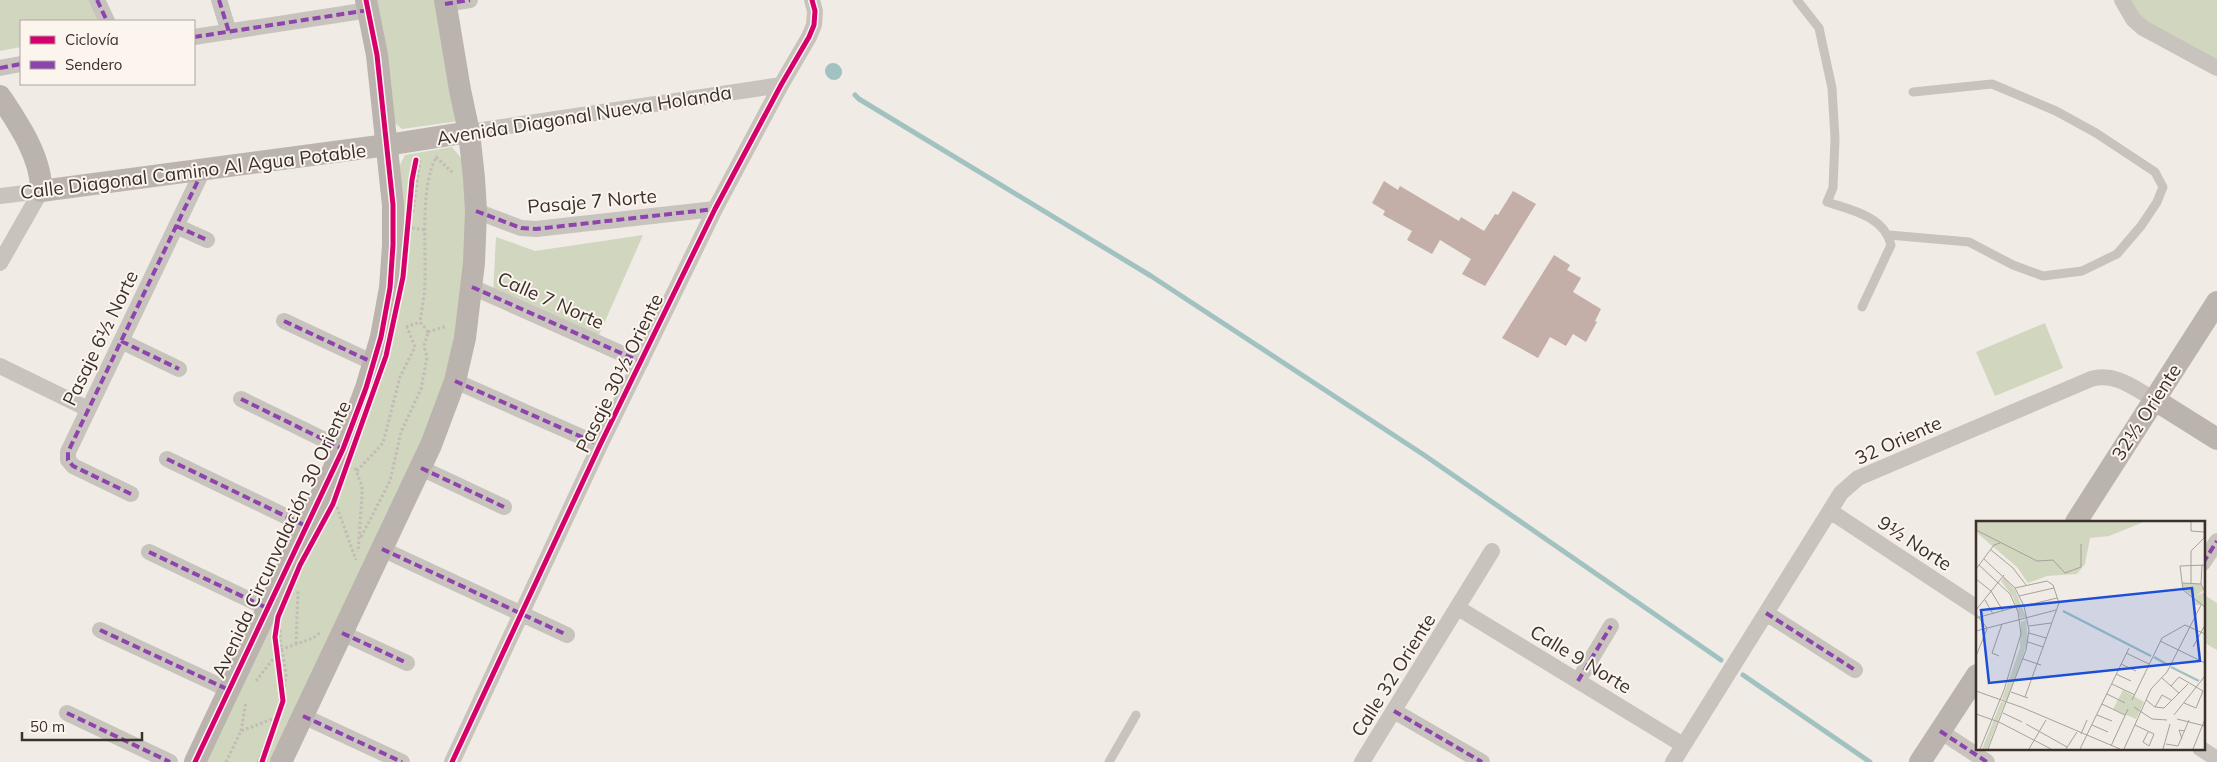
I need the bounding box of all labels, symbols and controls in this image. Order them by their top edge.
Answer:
legend [20,20,195,85]
text: Ciclovía [65,30,119,49]
text: Sendero [65,55,122,74]
street label: Avenida Diagonal Nueva Holanda [435,80,733,150]
street label: Calle Diagonal Camino Al Agua Potable [19,138,367,204]
street label: Pasaje 7 Norte [526,183,658,219]
street label: Pasaje 6½ Norte [57,266,143,410]
street label: Calle 7 Norte [494,266,608,334]
street label: Pasaje 30½ Oriente [570,290,668,456]
street label: 32½ Oriente [2106,359,2186,465]
street label: Avenida Circunvalación 30 Oriente [206,397,356,681]
street label: 32 Oriente [1851,410,1945,470]
street label: 9½ Norte [1873,510,1957,576]
inset map [1976,521,2204,750]
street label: Calle 32 Oriente [1346,609,1440,741]
street label: Calle 9 Norte [1526,619,1636,699]
scale bar [22,710,142,742]
text: 50 m [30,717,65,736]

